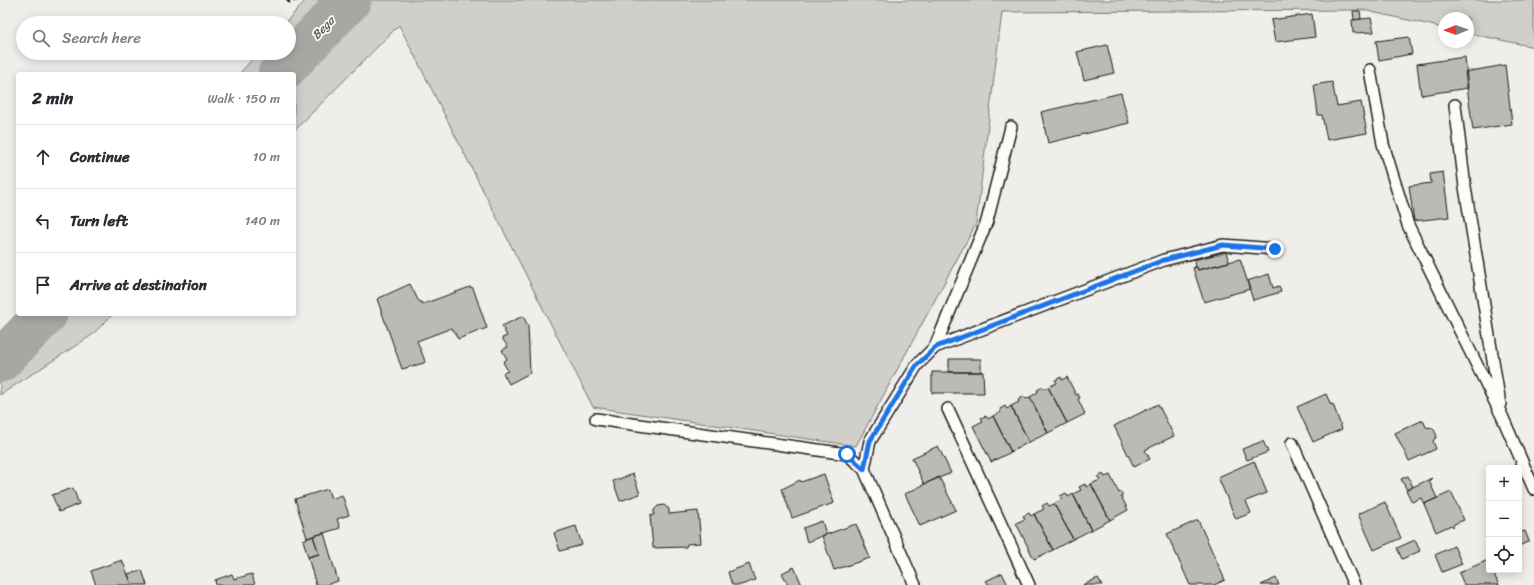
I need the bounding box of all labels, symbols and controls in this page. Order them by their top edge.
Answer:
water label: Bega [306,10,341,45]
north arrow [1438,12,1474,48]
search box [16,16,296,60]
text: Search here [62,25,141,51]
icon: search [30,27,52,49]
text: 2 min [32,83,73,113]
text: Walk · 150 m [207,87,280,110]
text: Continue [70,144,130,170]
text: 10 m [253,145,280,168]
icon: ahead [32,146,54,168]
text: Turn left [70,208,128,234]
text: 140 m [245,209,280,232]
icon: left [32,210,54,232]
route end [1266,240,1284,258]
text: Arrive at destination [70,272,207,298]
icon: arrive [32,274,54,296]
route start [838,445,856,463]
map controls [1486,465,1522,573]
button: + [1486,465,1522,501]
button: − [1486,501,1522,537]
button: locate [1486,537,1522,573]

